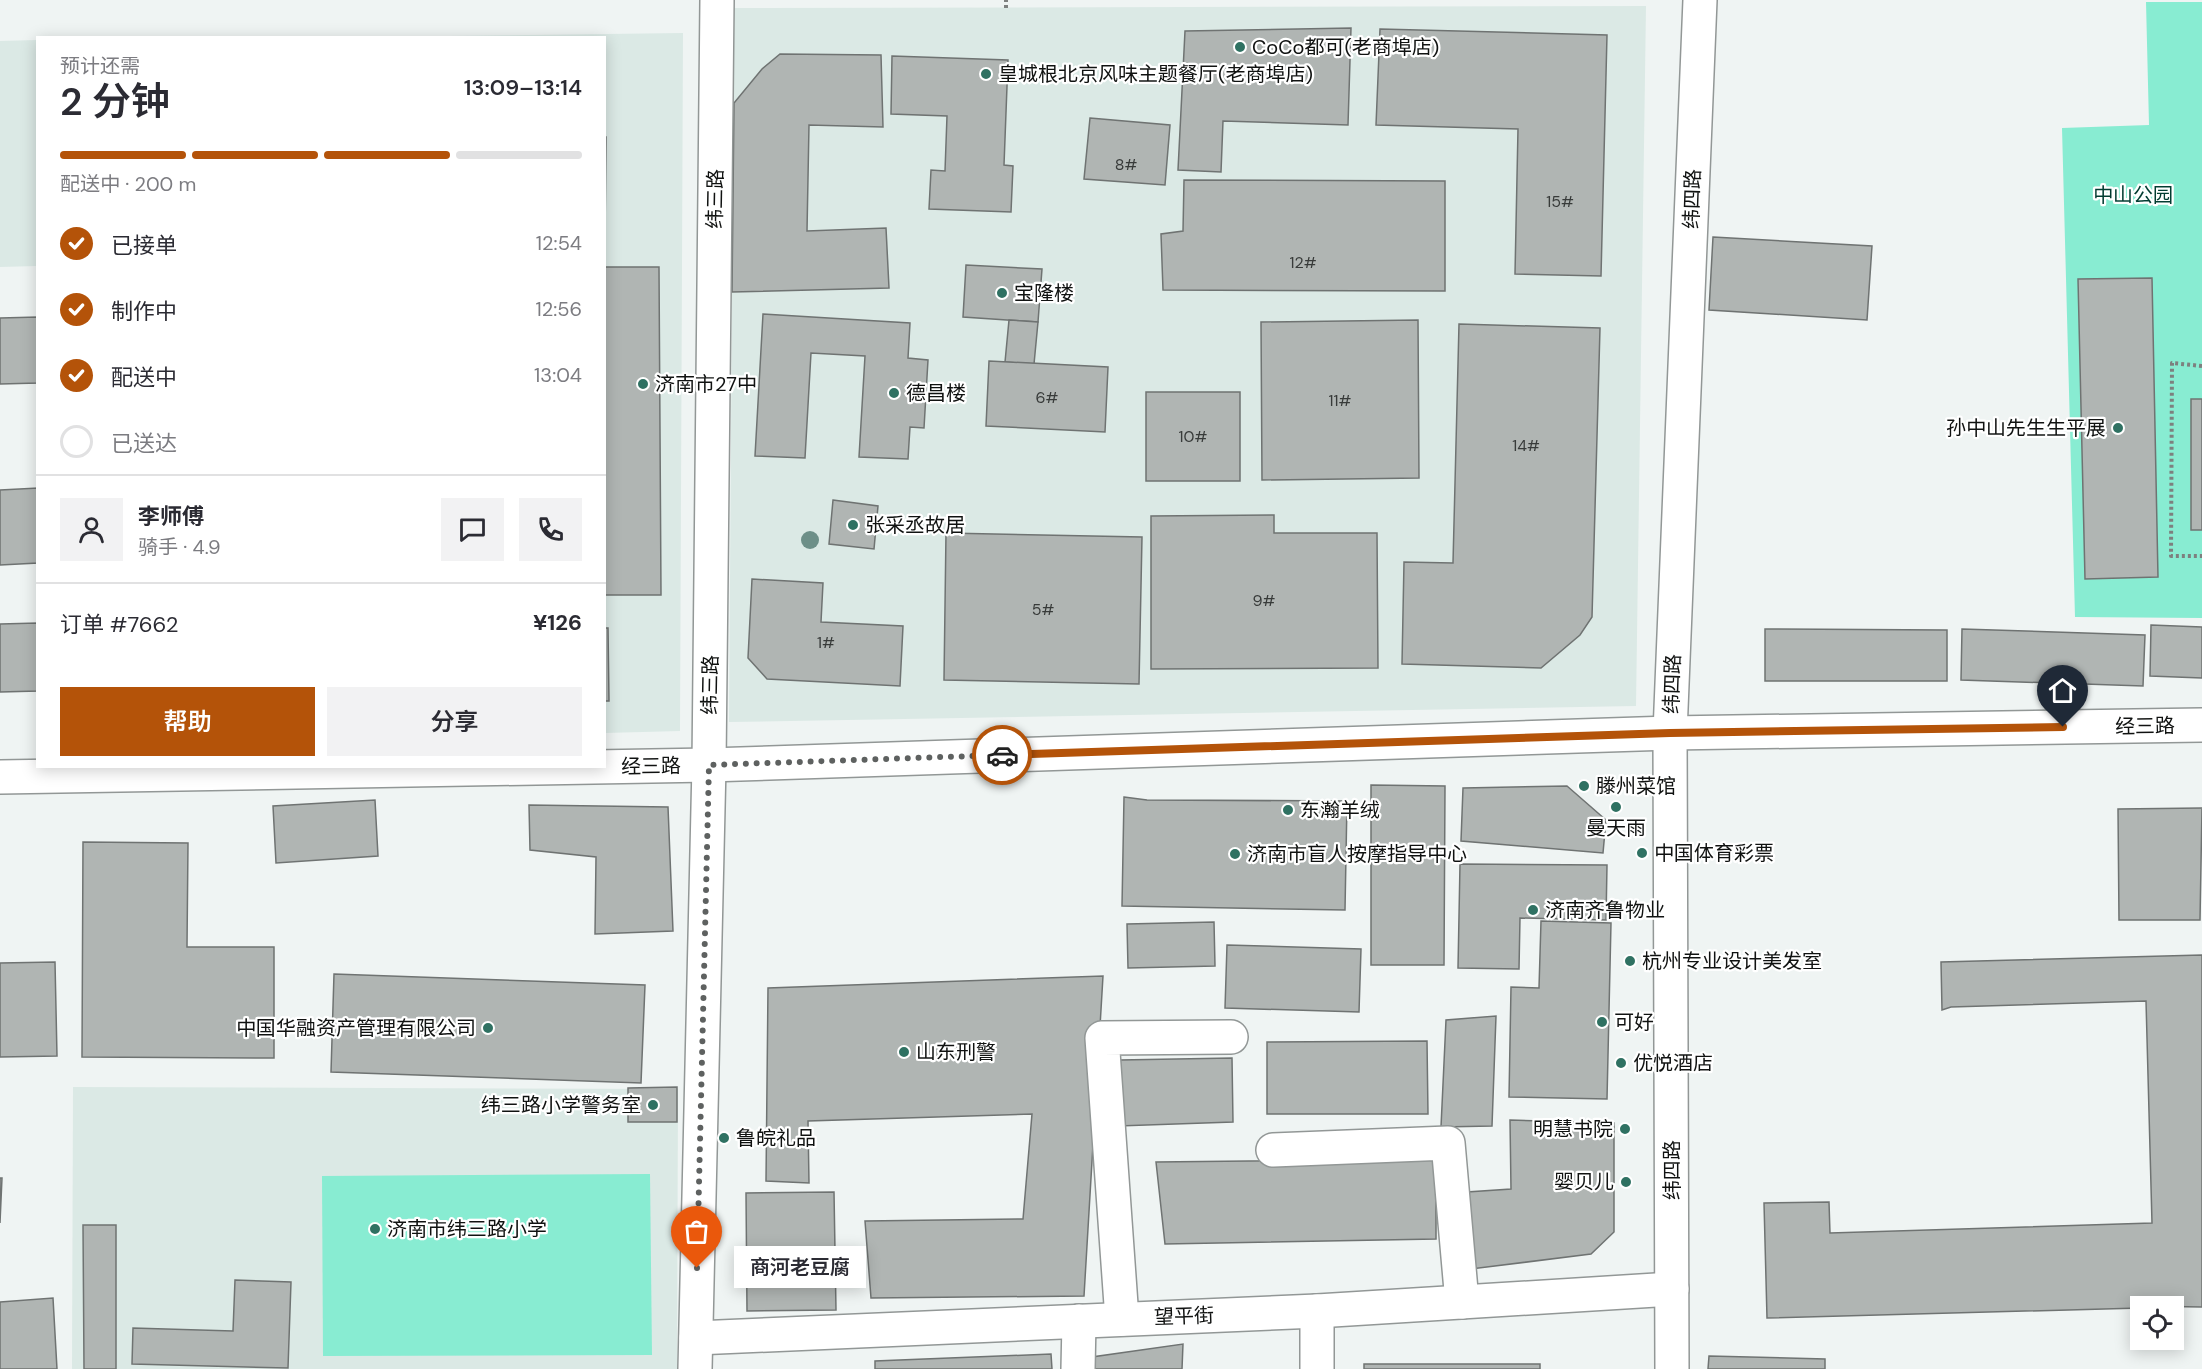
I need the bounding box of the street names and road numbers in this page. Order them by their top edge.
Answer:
street label: 纬三路 [701,169,729,229]
street label: 纬四路 [1678,169,1706,229]
street label: 纬四路 [1658,654,1686,714]
street label: 纬三路 [696,655,724,715]
street label: 经三路 [2115,712,2175,740]
street label: 经三路 [621,752,681,780]
street label: 纬四路 [1659,1140,1685,1200]
street label: 望平街 [1154,1302,1214,1330]

